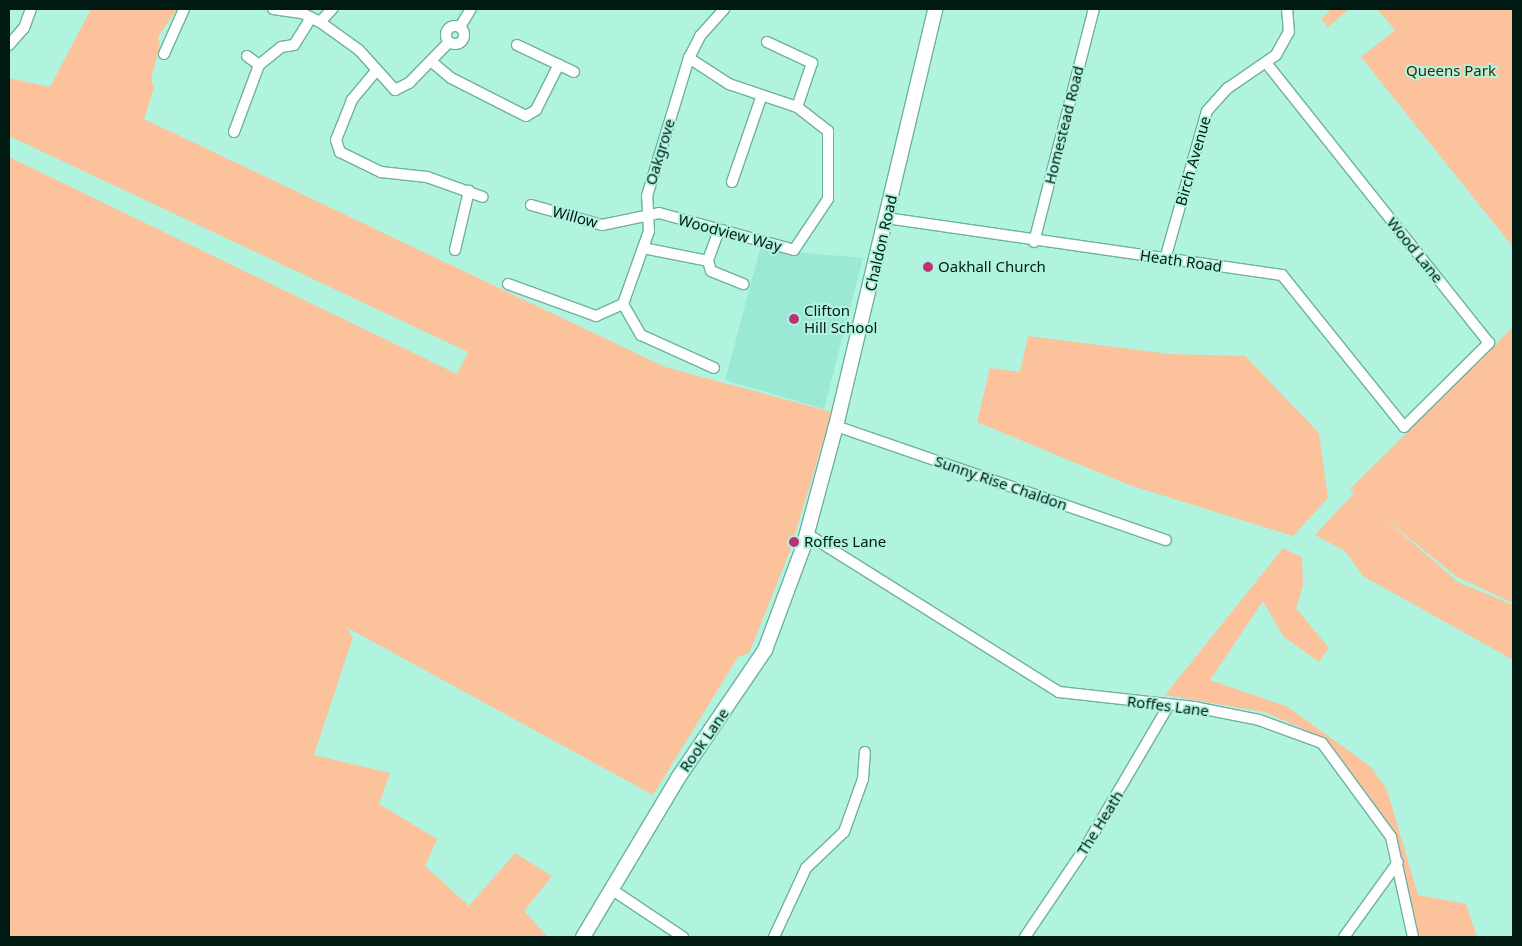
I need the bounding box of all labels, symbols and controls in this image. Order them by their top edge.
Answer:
park label: Queens Park [1406,62,1496,80]
street label: Homestead Road [1041,64,1087,186]
street label: Birch Avenue [1172,114,1214,208]
street label: Oakgrove [641,117,679,187]
street label: Chaldon Road [861,193,901,293]
street label: Willow [550,202,600,232]
street label: Woodview Way [676,211,784,255]
street label: Wood Lane [1383,214,1447,286]
street label: Heath Road [1139,246,1223,276]
place label: Oakhall Church [938,258,1046,276]
marker: Oakhall Church [922,261,934,273]
place label: Clifton Hill School [804,301,877,336]
marker: Clifton Hill School [788,313,800,325]
street label: Sunny Rise Chaldon [932,452,1070,514]
place label: Roffes Lane [804,533,886,551]
marker: Roffes Lane [788,536,800,548]
street label: Roffes Lane [1126,692,1210,720]
street label: Rook Lane [676,705,732,775]
street label: The Heath [1073,787,1127,859]

